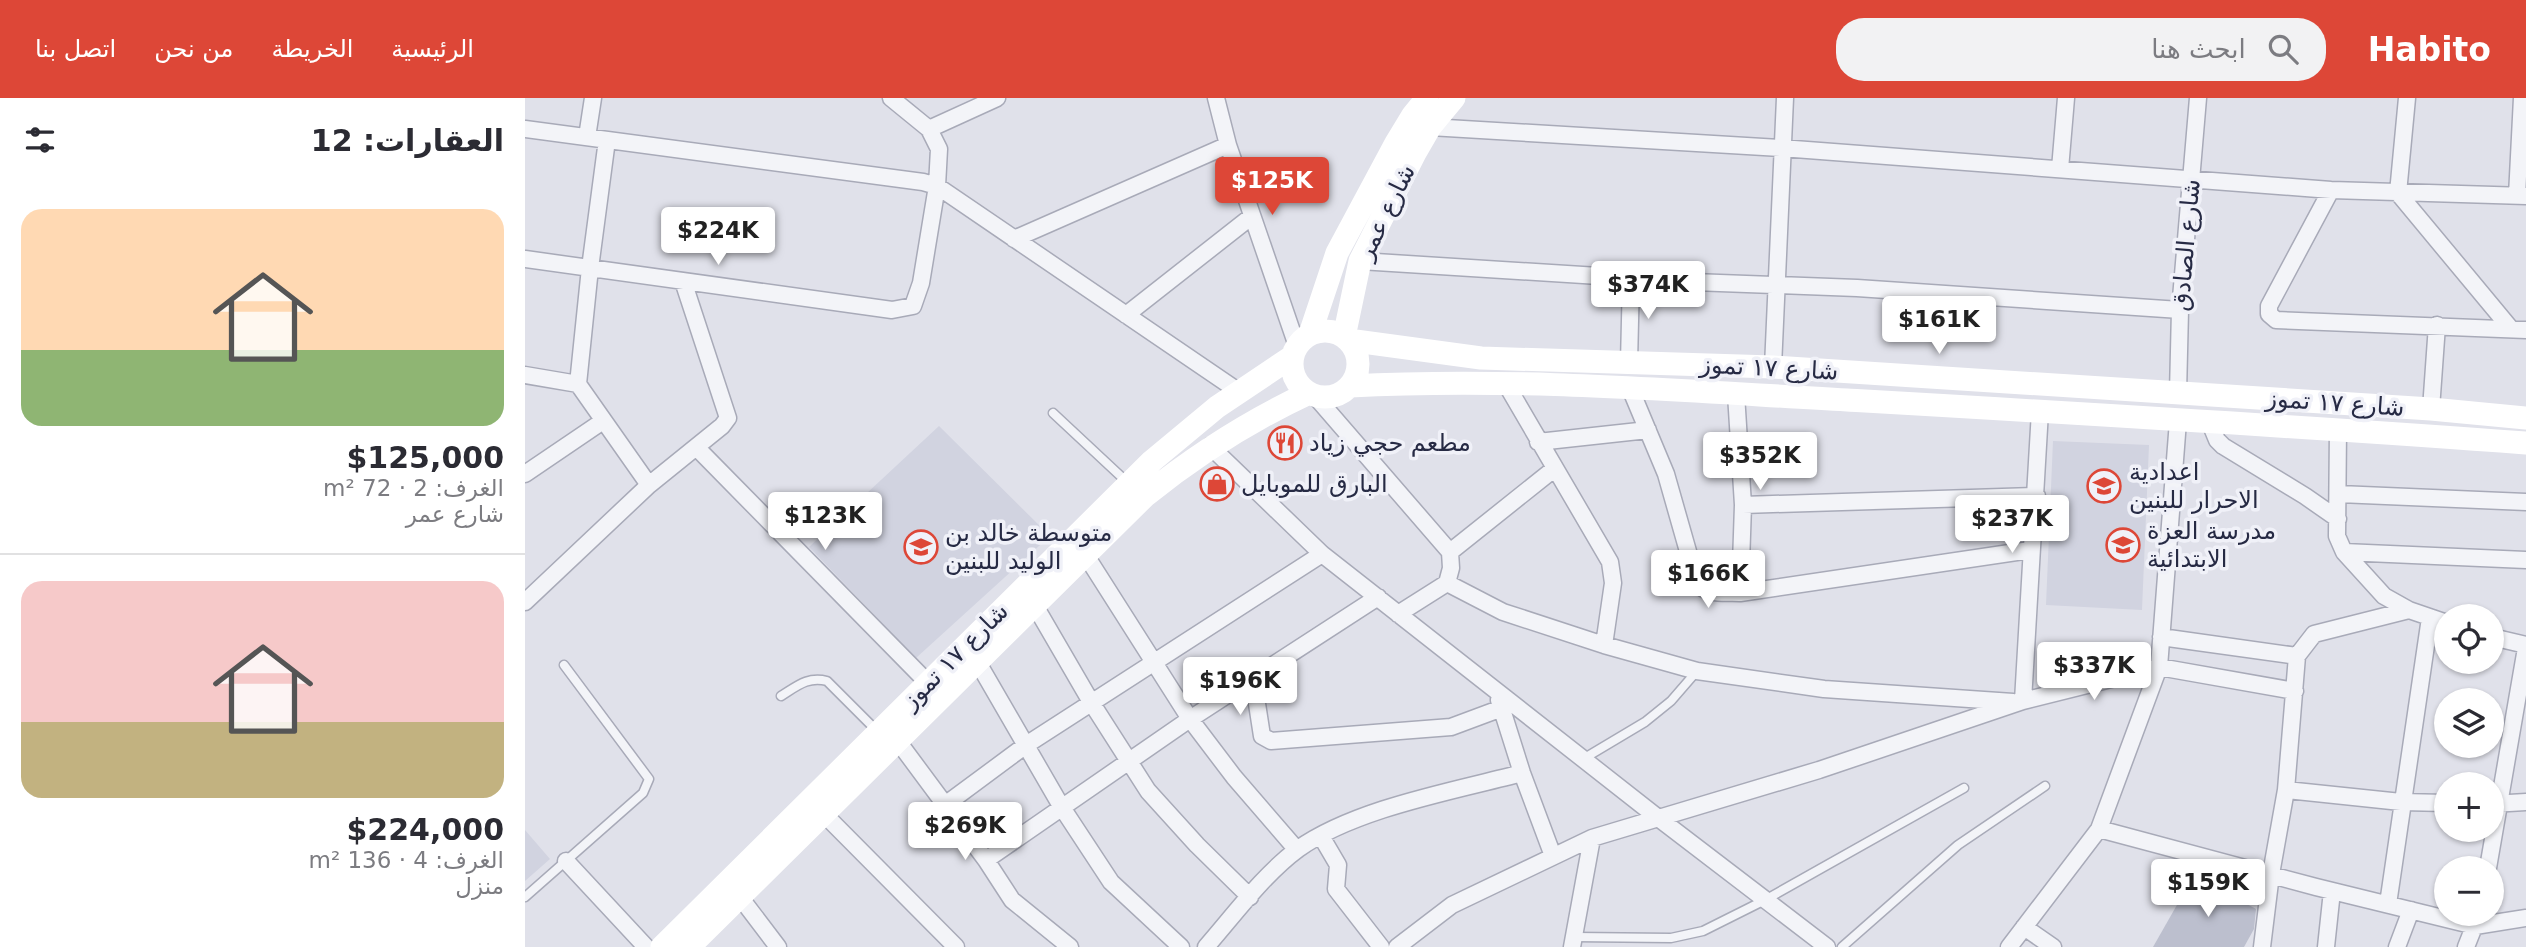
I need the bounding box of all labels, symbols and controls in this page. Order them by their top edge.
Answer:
search box [1836,18,2326,81]
icon: search [2264,30,2302,68]
text: Habito [2368,30,2491,69]
text: ابحث هنا [2151,34,2246,64]
text: اتصل بنا [35,35,116,63]
text: من نحن [154,35,233,63]
text: الخريطة [271,35,353,63]
text: الرئيسية [391,35,474,63]
icon: filters [21,121,59,159]
text: العقارات: 12 [311,123,504,158]
pin: $125K [1223,158,1321,217]
street label: شارع عمر [1351,160,1421,265]
text: $125K [1231,167,1313,193]
street label: شارع الصادق [2166,178,2206,312]
pin: $224K [669,208,767,267]
text: $224K [677,217,759,243]
icon: home [200,254,326,380]
pin: $374K [1599,262,1697,321]
text: $374K [1607,271,1689,297]
pin: $161K [1890,296,1988,356]
text: $161K [1898,306,1980,332]
street label: شارع ١٧ تموز [1698,350,1839,386]
street label: شارع ١٧ تموز [2264,384,2405,422]
restaurant icon: مطعم حجي زياد [1266,424,1304,462]
place label: مطعم حجي زياد [1309,429,1471,457]
pin: $352K [1711,432,1809,492]
text: $125,000 [346,440,504,475]
text: $352K [1719,442,1801,468]
place label: اعدادية الاحرار للبنين [2129,458,2259,514]
shop icon: البارق للموبايل [1198,465,1236,503]
school or university icon: اعدادية الاحرار للبنين [2085,467,2123,505]
place label: البارق للموبايل [1241,470,1388,498]
text: الغرف: 2 · 72 m² [323,475,504,501]
pin: $123K [776,492,874,552]
pin: $237K [1963,496,2061,555]
text: شارع عمر [406,501,504,527]
text: $123K [784,502,866,528]
text: $237K [1971,505,2053,531]
place label: مدرسة العزة الابتدائية [2147,517,2276,573]
place label: متوسطة خالد بن الوليد للبنين [945,519,1112,575]
school or university icon: مدرسة العزة الابتدائية [2104,526,2142,564]
school or university icon: متوسطة خالد بن الوليد للبنين [902,528,940,566]
pin: $166K [1659,550,1757,610]
text: $166K [1667,560,1749,586]
street label: شارع ١٧ تموز [895,597,1014,716]
map controls [2434,604,2504,926]
button: locate [2434,604,2504,674]
icon: home [200,626,326,752]
pin: $337K [2045,642,2143,702]
text: $337K [2053,652,2135,678]
pin: $196K [1191,658,1289,717]
text: $196K [1199,667,1281,693]
button: layers [2434,688,2504,758]
button: + [2434,772,2504,842]
pin: $269K [916,802,1014,862]
text: $224,000 [346,812,504,847]
text: $269K [924,812,1006,838]
text: الغرف: 4 · 136 m² [308,847,504,873]
button: − [2434,856,2504,926]
pin: $159K [2159,860,2257,919]
text: $159K [2167,869,2249,895]
text: منزل [455,873,504,899]

